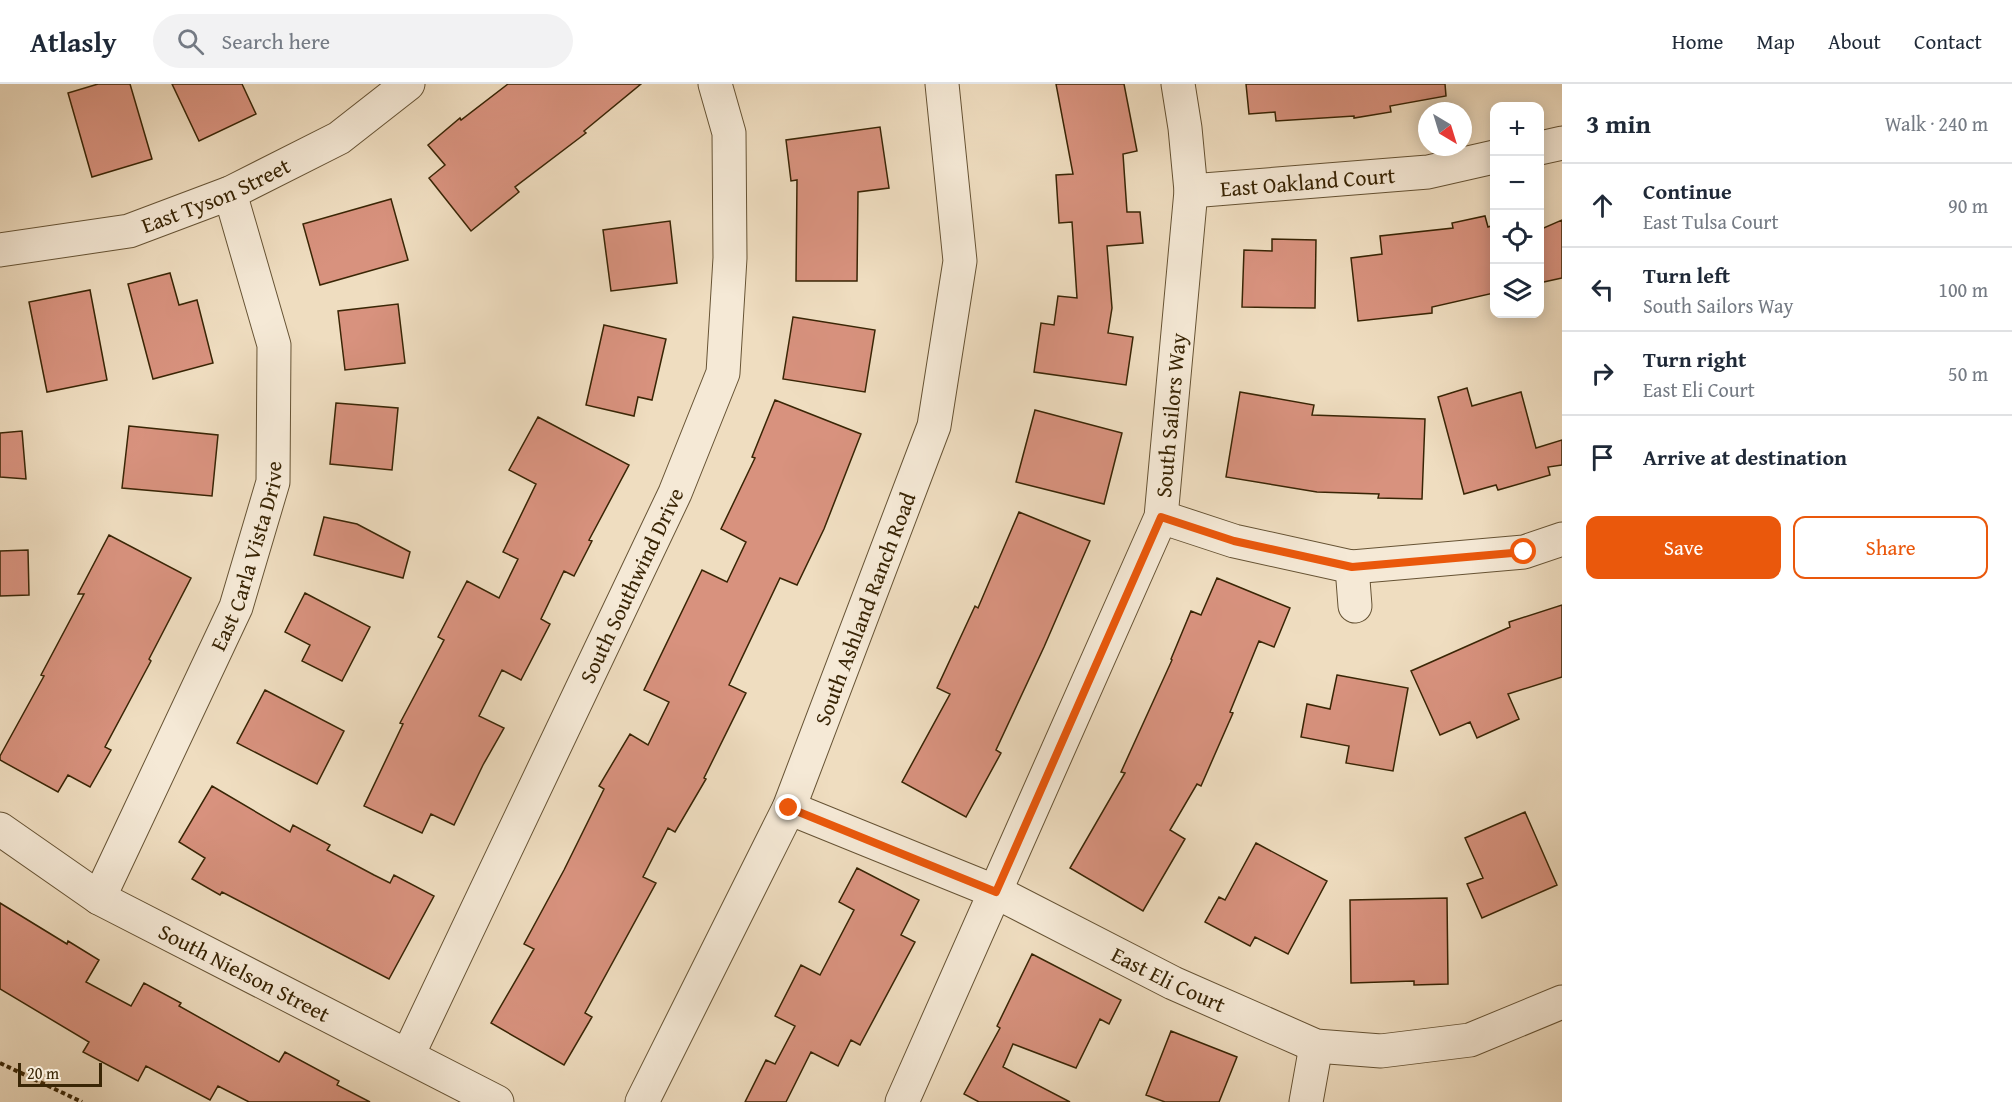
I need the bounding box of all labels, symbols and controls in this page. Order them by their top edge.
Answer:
search box [153,14,573,68]
text: Atlasly [30,21,117,62]
icon: search [174,25,207,58]
text: Search here [222,25,330,57]
text: Home [1672,26,1723,57]
text: Map [1756,26,1795,57]
text: About [1828,26,1881,57]
text: Contact [1914,26,1982,57]
north arrow [1418,102,1472,156]
map controls [1490,102,1544,318]
button: + [1490,102,1544,156]
text: 3 min [1586,104,1651,143]
text: Walk · 240 m [1885,109,1988,138]
street label: East Tyson Street [137,149,296,241]
button: − [1490,156,1544,210]
street label: East Oakland Court [1219,159,1397,205]
text: Continue [1643,175,1732,207]
icon: ahead [1586,189,1619,222]
text: 90 m [1948,191,1988,220]
text: East Tulsa Court [1643,207,1779,236]
button: locate [1490,210,1544,264]
text: Turn left [1643,259,1730,291]
button: layers [1490,264,1544,318]
icon: left [1586,273,1619,306]
text: 100 m [1938,275,1988,304]
text: South Sailors Way [1643,291,1793,320]
street label: South Sailors Way [1147,331,1194,499]
text: Turn right [1643,343,1746,375]
icon: right [1586,357,1619,390]
text: 50 m [1948,359,1988,388]
text: East Eli Court [1643,375,1755,404]
icon: arrive [1586,441,1619,474]
text: Arrive at destination [1643,441,1847,473]
street label: East Carla Vista Drive [202,461,289,656]
street label: South Southwind Drive [571,482,691,688]
street label: South Ashland Ranch Road [806,487,924,730]
button: Save [1586,516,1781,579]
button: Share [1793,516,1988,579]
route start [1510,538,1536,564]
route end [775,794,801,820]
street label: South Nielson Street [153,915,336,1030]
street label: East Eli Court [1106,938,1231,1020]
scale bar [18,1060,102,1088]
text: 20 m [27,1061,59,1085]

